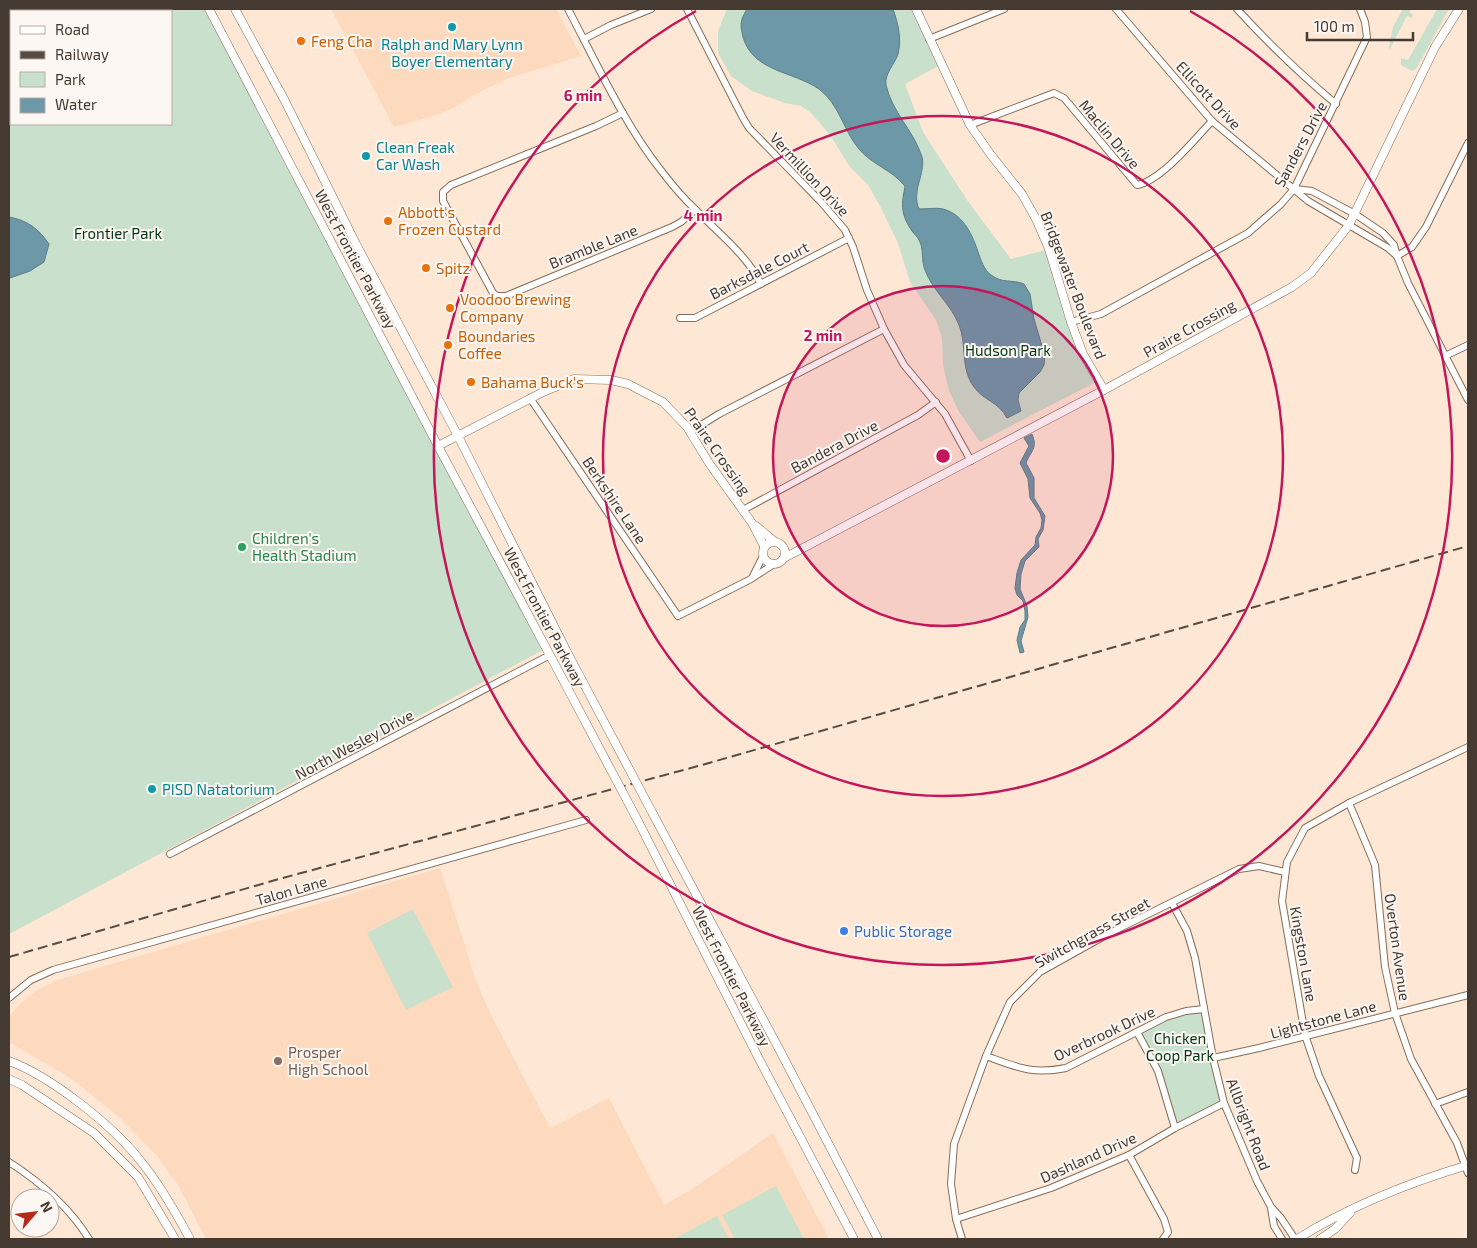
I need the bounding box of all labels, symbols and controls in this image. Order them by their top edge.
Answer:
legend [10,10,172,125]
scale bar [1307,10,1413,42]
text: 100 m [1314,17,1355,35]
text: Road [55,20,90,38]
marker: Ralph and Mary Lynn Boyer Elementary [446,21,458,33]
place label: Feng Cha [311,32,373,50]
marker: Feng Cha [295,35,307,47]
place label: Ralph and Mary Lynn Boyer Elementary [381,35,523,70]
text: Railway [55,45,109,63]
street label: Ellicott Drive [1173,57,1245,133]
text: Park [55,70,86,88]
text: 6 min [564,86,602,104]
text: Water [55,95,97,113]
street label: Maclin Drive [1076,96,1144,172]
street label: Sanders Drive [1270,98,1330,190]
street label: Vermillion Drive [766,128,854,220]
place label: Clean Freak Car Wash [376,138,455,173]
marker: Clean Freak Car Wash [360,150,372,162]
street label: West Frontier Parkway [312,186,400,332]
place label: Abbott's Frozen Custard [398,203,501,238]
text: 4 min [683,206,723,224]
street label: Bridgewater Boulevard [1038,209,1110,361]
marker: Abbott's Frozen Custard [382,215,394,227]
street label: Bramble Lane [546,220,640,272]
park label: Frontier Park [74,224,162,242]
street label: Barksdale Court [706,237,812,303]
place label: Spitz [436,259,470,277]
marker: Spitz [420,262,432,274]
place label: Voodoo Brewing Company [460,290,572,325]
street label: Praire Crossing [1140,295,1239,361]
marker: Voodoo Brewing Company [444,302,456,314]
text: 2 min [804,326,842,344]
place label: Boundaries Coffee [458,327,535,362]
marker: Boundaries Coffee [442,339,454,351]
park label: Hudson Park [965,341,1051,359]
place label: Bahama Buck's [481,373,584,391]
marker: Bahama Buck's [465,376,477,388]
street label: Praire Crossing [681,404,755,499]
street label: Bandera Drive [787,415,881,477]
centre of rings [934,447,952,465]
street label: Berkshire Lane [579,453,651,547]
place label: Children's Health Stadium [252,529,357,564]
marker: Children's Health Stadium [236,541,248,553]
street label: West Frontier Parkway [501,544,589,690]
street label: North Wesley Drive [292,705,416,783]
place label: PISD Natatorium [162,780,275,798]
marker: PISD Natatorium [146,783,158,795]
street label: Talon Lane [253,871,329,909]
street label: Overton Avenue [1382,892,1414,1002]
street label: Switchgrass Street [1031,893,1153,971]
street label: West Frontier Parkway [689,903,775,1049]
street label: Kingston Lane [1287,905,1321,1003]
place label: Public Storage [854,922,952,940]
marker: Public Storage [838,925,850,937]
street label: Lightstone Lane [1268,996,1378,1042]
street label: Overbrook Drive [1050,1002,1158,1064]
park label: Chicken Coop Park [1146,1029,1215,1064]
place label: Prosper High School [288,1043,369,1078]
marker: Prosper High School [272,1055,284,1067]
street label: Allbright Road [1223,1075,1275,1173]
street label: Dashland Drive [1037,1128,1139,1186]
north arrow [10,1188,60,1238]
text: N [37,1198,57,1215]

